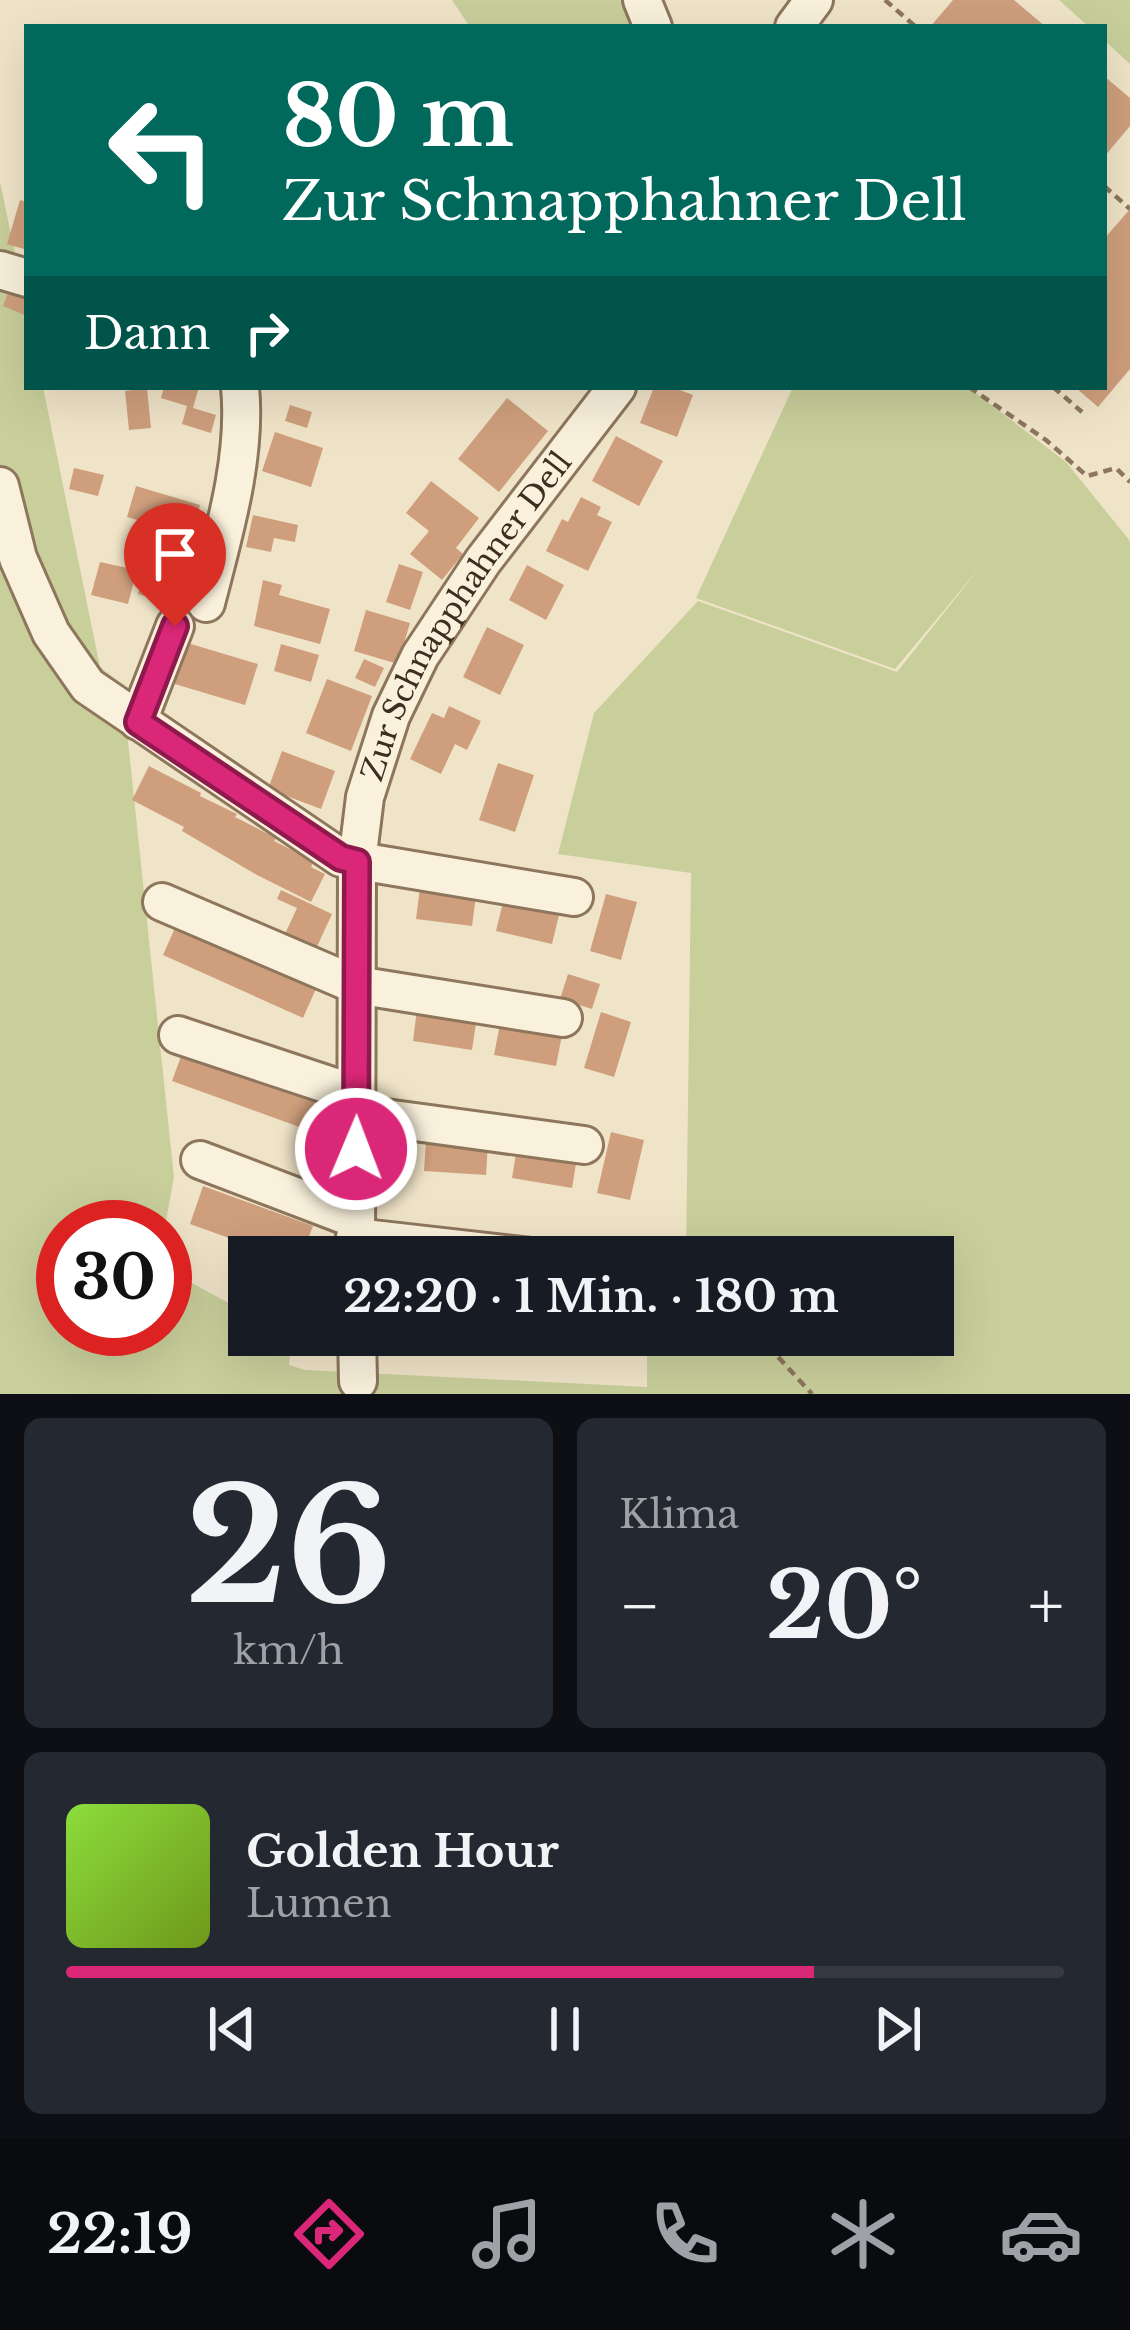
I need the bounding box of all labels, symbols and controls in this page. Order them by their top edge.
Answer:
text: 80 m [282,65,514,169]
icon: left [84,72,240,228]
text: Zur Schnapphahner Dell [282,168,967,235]
icon: right [234,300,300,366]
text: Dann [84,305,210,361]
street label: Zur Schnapphahner Dell [353,444,579,785]
pin [124,503,226,626]
icon: arrive [142,521,208,587]
position arrow [293,1086,419,1212]
speed limit sign: 30 [36,1200,192,1356]
text: 22:20 · 1 Min. · 180 m [343,1268,839,1324]
text: 26 [185,1451,392,1644]
text: Klima [619,1490,739,1539]
text: 20° [766,1551,923,1662]
text: − [619,1565,661,1647]
text: + [1028,1565,1064,1647]
text: km/h [233,1626,344,1675]
text: Golden Hour [246,1823,559,1879]
text: Lumen [246,1879,392,1928]
icon: previous [199,1996,265,2062]
icon: pause [532,1996,598,2062]
icon: next [865,1996,931,2062]
icon: directions [287,2192,371,2276]
icon: music [465,2192,549,2276]
icon: phone [643,2192,727,2276]
icon: climate [821,2192,905,2276]
icon: car [999,2192,1083,2276]
text: 22:19 [47,2201,193,2268]

